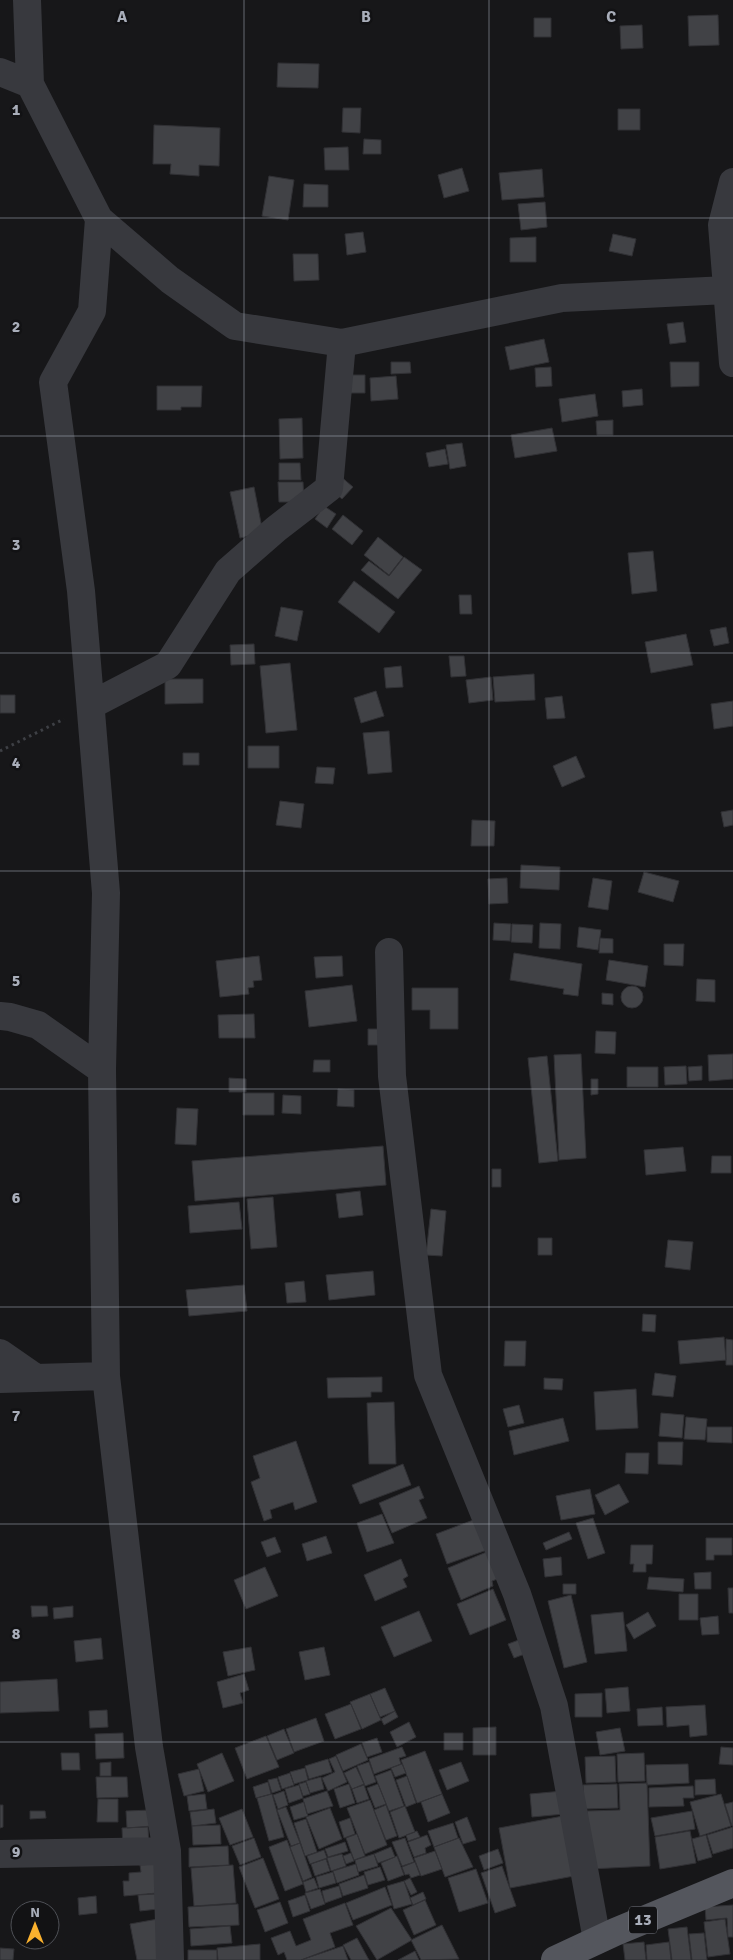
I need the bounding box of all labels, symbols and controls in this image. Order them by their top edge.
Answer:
text: A [117,7,128,27]
text: B [361,7,371,27]
text: C [606,7,616,27]
text: 1 [12,100,21,120]
text: 2 [12,317,20,337]
text: 3 [12,535,20,555]
text: 4 [12,753,21,773]
text: 5 [12,971,20,991]
text: 6 [12,1188,21,1208]
text: 7 [12,1406,21,1426]
text: 8 [12,1624,21,1644]
text: 9 [12,1842,21,1862]
north arrow [10,1900,60,1950]
text: N [30,1904,40,1921]
road number: 13 [629,1906,657,1934]

